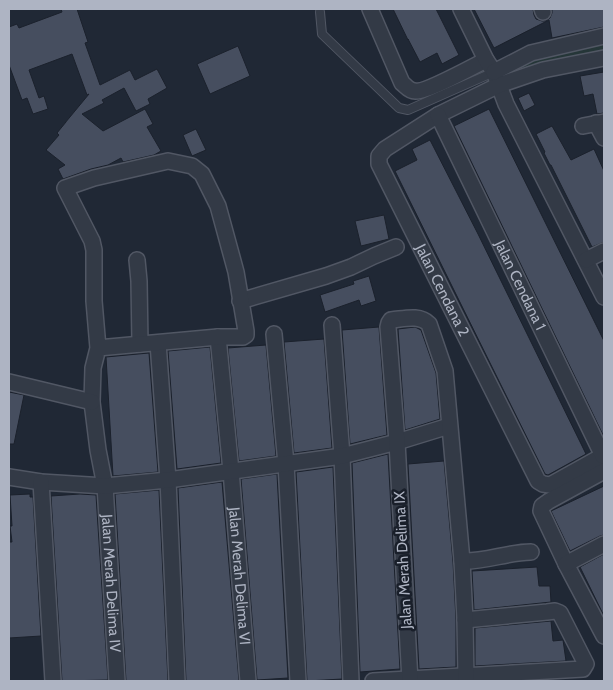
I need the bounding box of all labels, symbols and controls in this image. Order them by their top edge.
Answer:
street label: Jalan Cendana 1 [490,236,550,333]
street label: Jalan Cendana 2 [411,240,473,339]
street label: Jalan Merah Delima IX [390,490,416,630]
street label: Jalan Merah Delima VI [225,505,254,646]
street label: Jalan Merah Delima IV [98,513,124,654]

